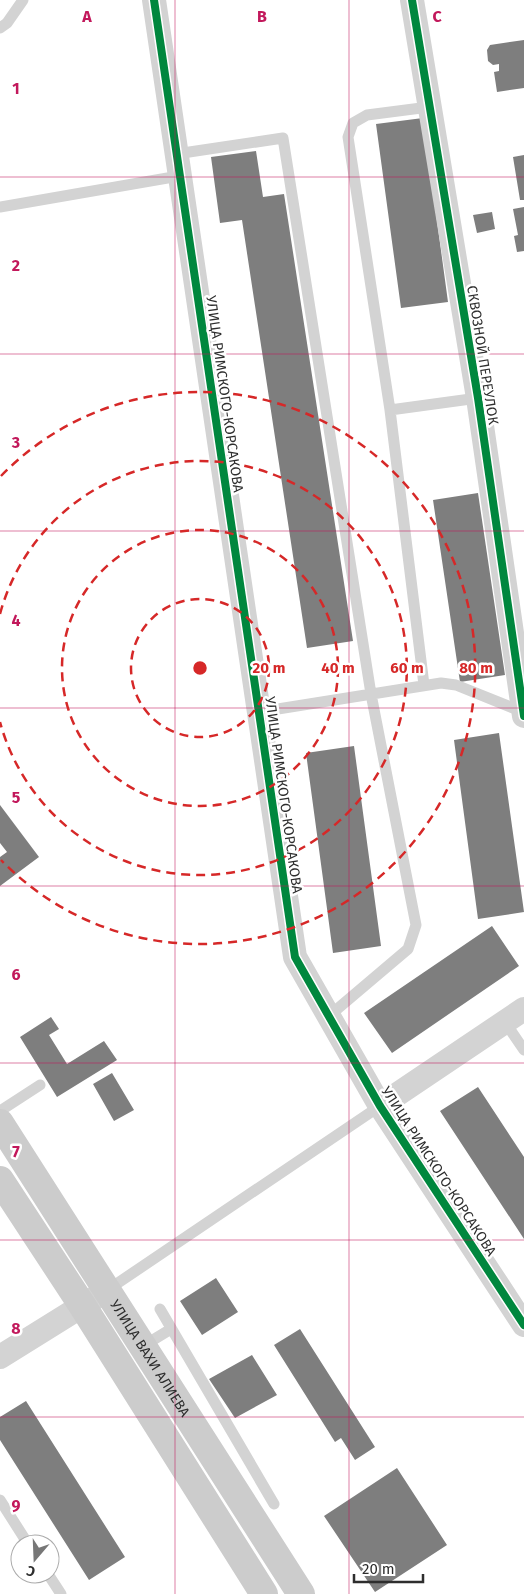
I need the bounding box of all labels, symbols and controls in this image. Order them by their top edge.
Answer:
text: A [81,7,92,26]
text: B [257,7,267,26]
text: C [432,7,442,26]
text: 1 [12,79,20,98]
text: 2 [12,256,20,275]
street label: СКВОЗНОЙ ПЕРЕУЛОК [463,284,502,427]
street label: УЛИЦА РИМСКОГО-КОРСАКОВА [202,295,247,494]
text: 3 [11,433,20,452]
text: 4 [11,611,21,630]
centre of rings [191,659,209,677]
text: 20 m [253,659,285,677]
text: 40 m [321,659,355,677]
text: 60 m [390,659,424,677]
text: 80 m [459,659,493,677]
street label: УЛИЦА РИМСКОГО-КОРСАКОВА [261,696,306,895]
text: 5 [12,788,21,807]
text: 6 [11,965,21,984]
street label: УЛИЦА РИМСКОГО-КОРСАКОВА [377,1083,500,1259]
text: 7 [12,1142,20,1161]
street label: УЛИЦА ВАХИ АЛИЕВА [106,1297,193,1420]
text: 8 [11,1319,21,1338]
text: 9 [12,1496,21,1515]
north arrow [10,1534,60,1584]
scale bar [354,1552,423,1584]
text: 20 m [362,1560,395,1578]
text: С [24,1561,38,1580]

